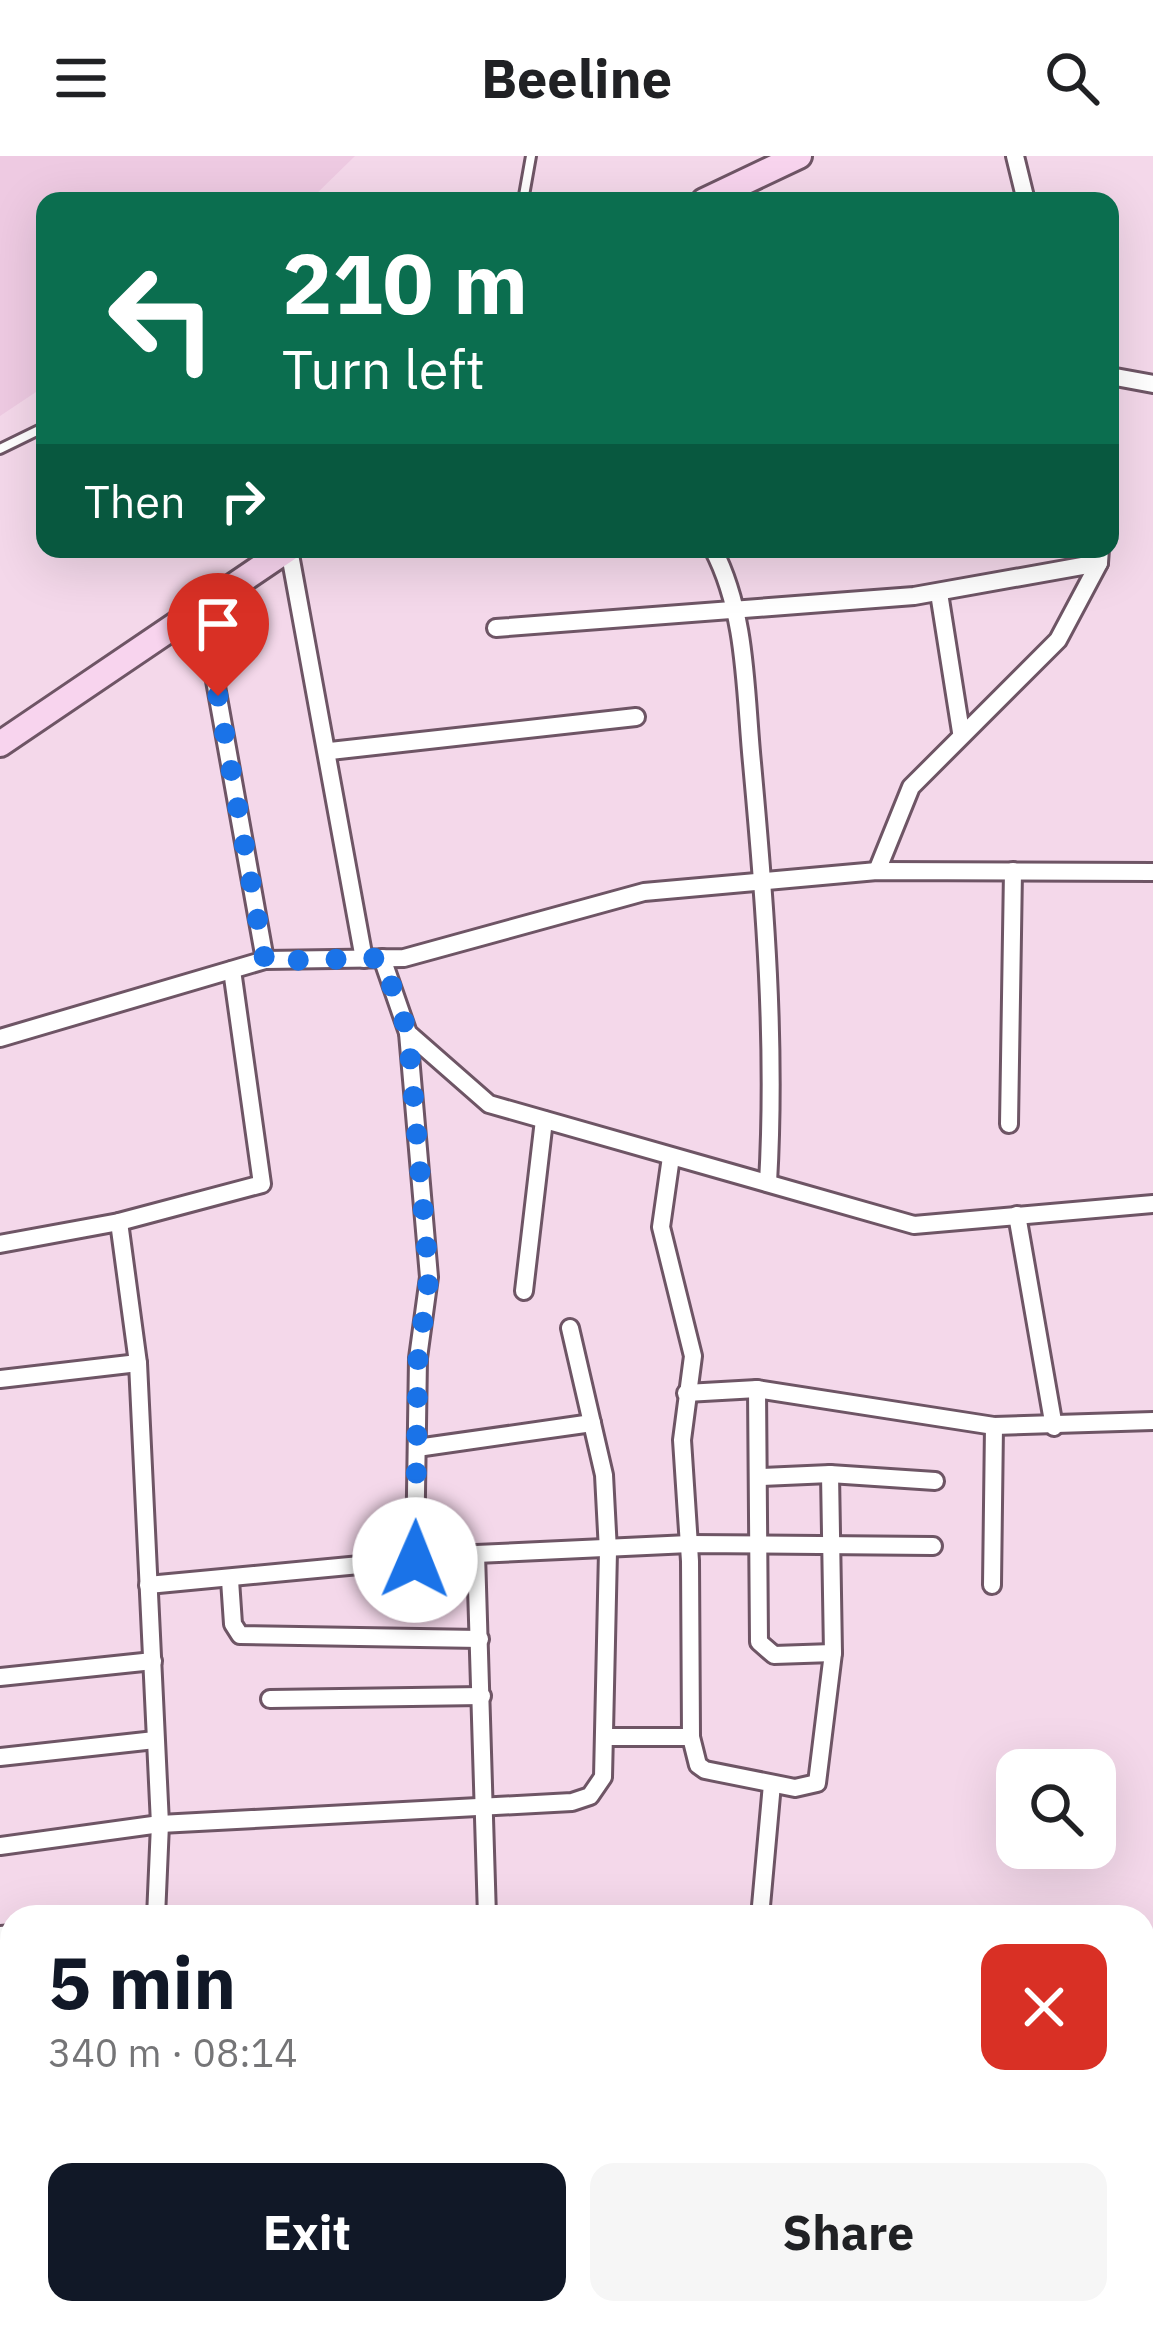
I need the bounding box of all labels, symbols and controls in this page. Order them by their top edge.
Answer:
text: Beeline [481,43,672,113]
icon: menu [48,45,114,111]
icon: search [1039,45,1105,111]
text: 210 m [282,228,528,337]
icon: left [84,240,240,396]
text: Turn left [282,334,485,404]
icon: right [210,468,276,534]
text: Then [84,472,186,530]
pin [167,573,269,696]
icon: arrive [185,591,251,657]
position arrow [352,1497,478,1623]
map controls [996,1749,1116,1869]
button: search [996,1749,1116,1869]
text: 5 min [48,1935,236,2029]
button: close [981,1944,1107,2070]
text: 340 m · 08:14 [48,2027,298,2078]
button: Exit [48,2163,566,2301]
button: Share [590,2163,1107,2301]

